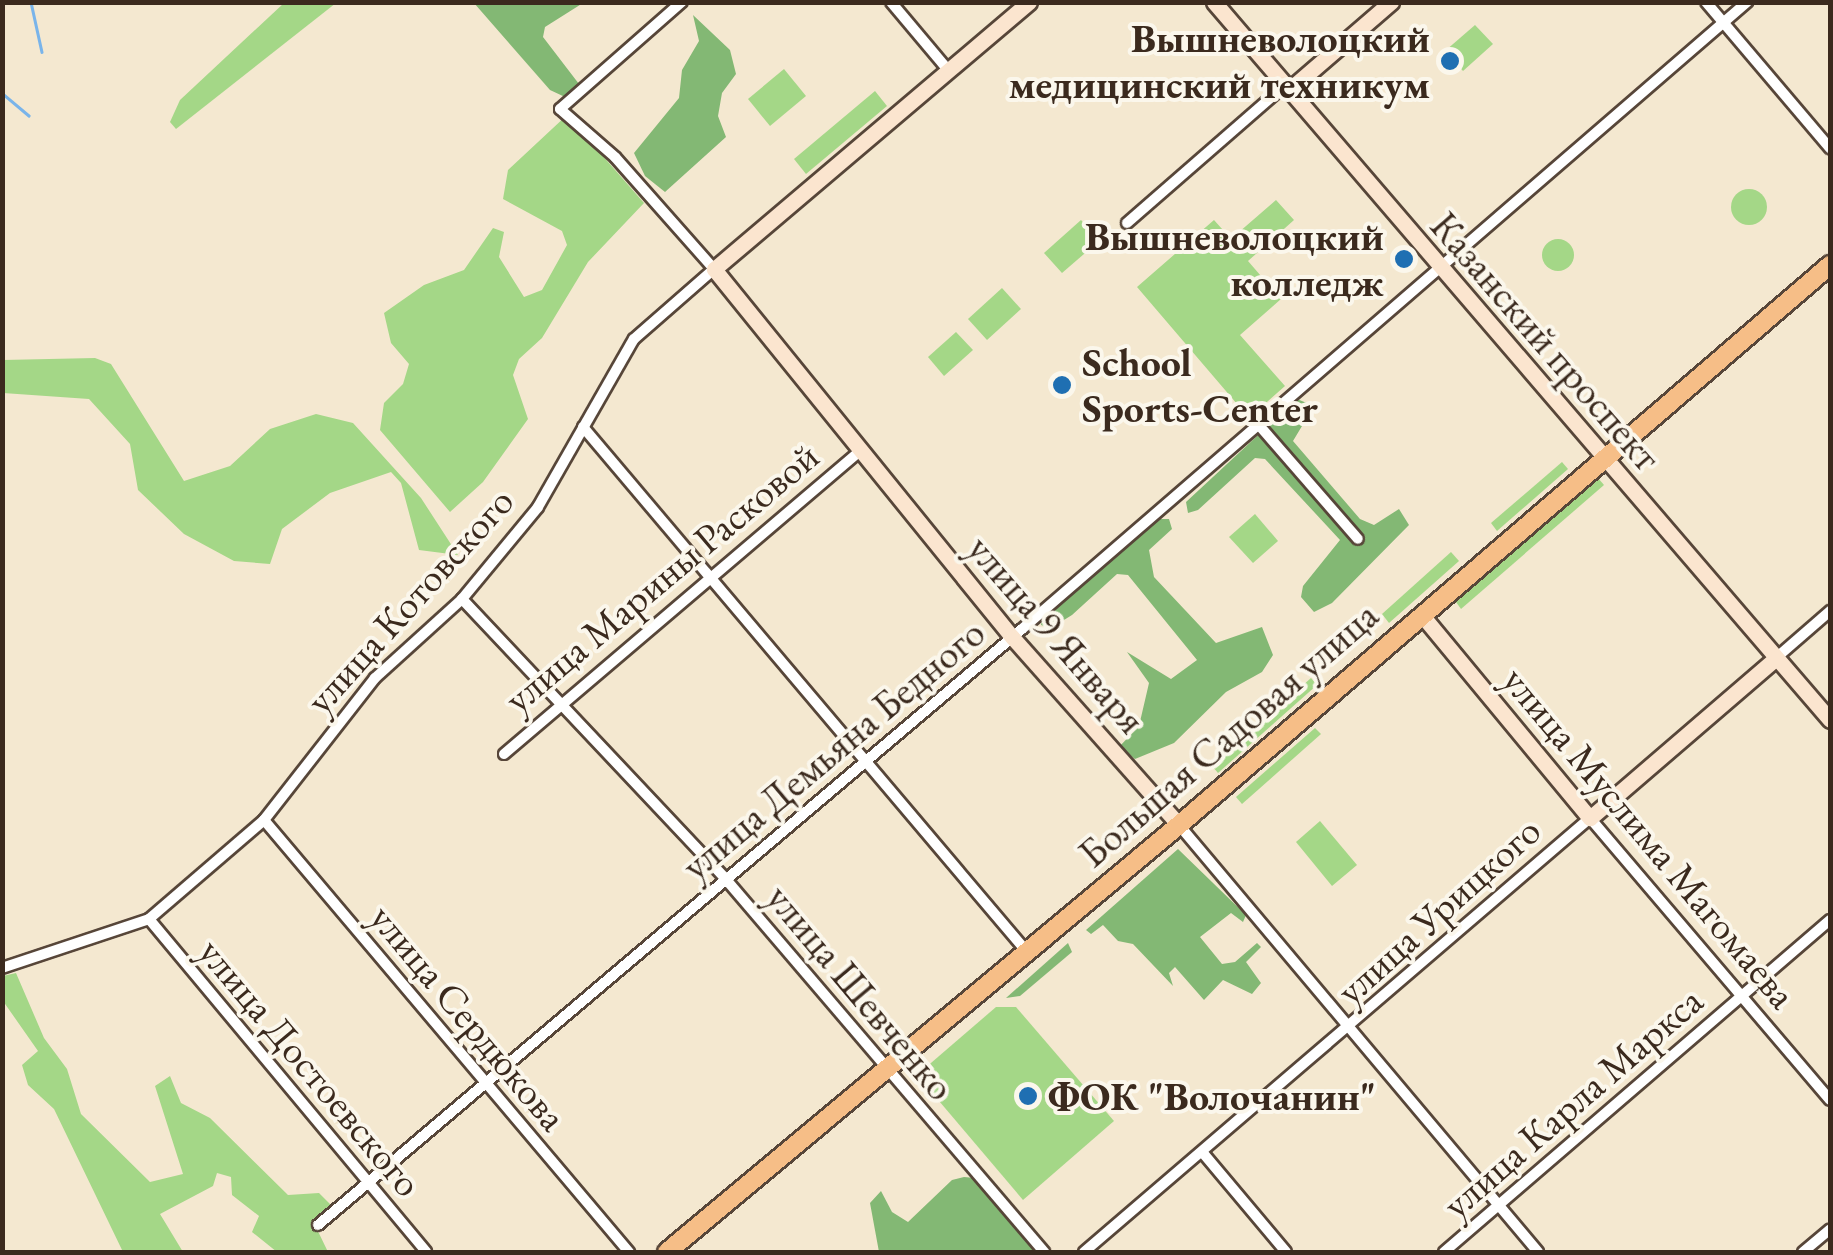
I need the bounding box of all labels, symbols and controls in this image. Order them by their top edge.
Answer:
place label: Вышневолоцкий медицинский техникум [1009,14,1430,108]
marker: Вышневолоцкий медицинский техникум [1439,50,1461,72]
street label: Казанский проспект [1421,202,1671,480]
place label: Вышневолоцкий колледж [1085,212,1384,306]
marker: Вышневолоцкий колледж [1393,248,1415,270]
place label: School Sports-Center [1082,338,1318,432]
marker: School Sports-Center [1051,374,1073,396]
street label: улица Марины Расковой [494,432,828,722]
street label: улица Котовского [295,477,523,723]
street label: улица 9 Января [958,525,1156,743]
street label: Большая Садовая улица [1068,591,1388,877]
street label: улица Демьяна Бедного [672,608,994,890]
street label: улица Муслима Магомаева [1493,656,1807,1018]
street label: улица Урицкого [1326,806,1550,1014]
street label: улица Шевченко [757,874,965,1110]
street label: улица Сердюкова [360,894,578,1140]
street label: улица Достоевского [189,928,433,1206]
street label: улица Карла Маркса [1432,976,1712,1228]
place label: ФОК "Волочанин" [1048,1072,1376,1120]
marker: ФОК "Волочанин" [1017,1085,1039,1107]

